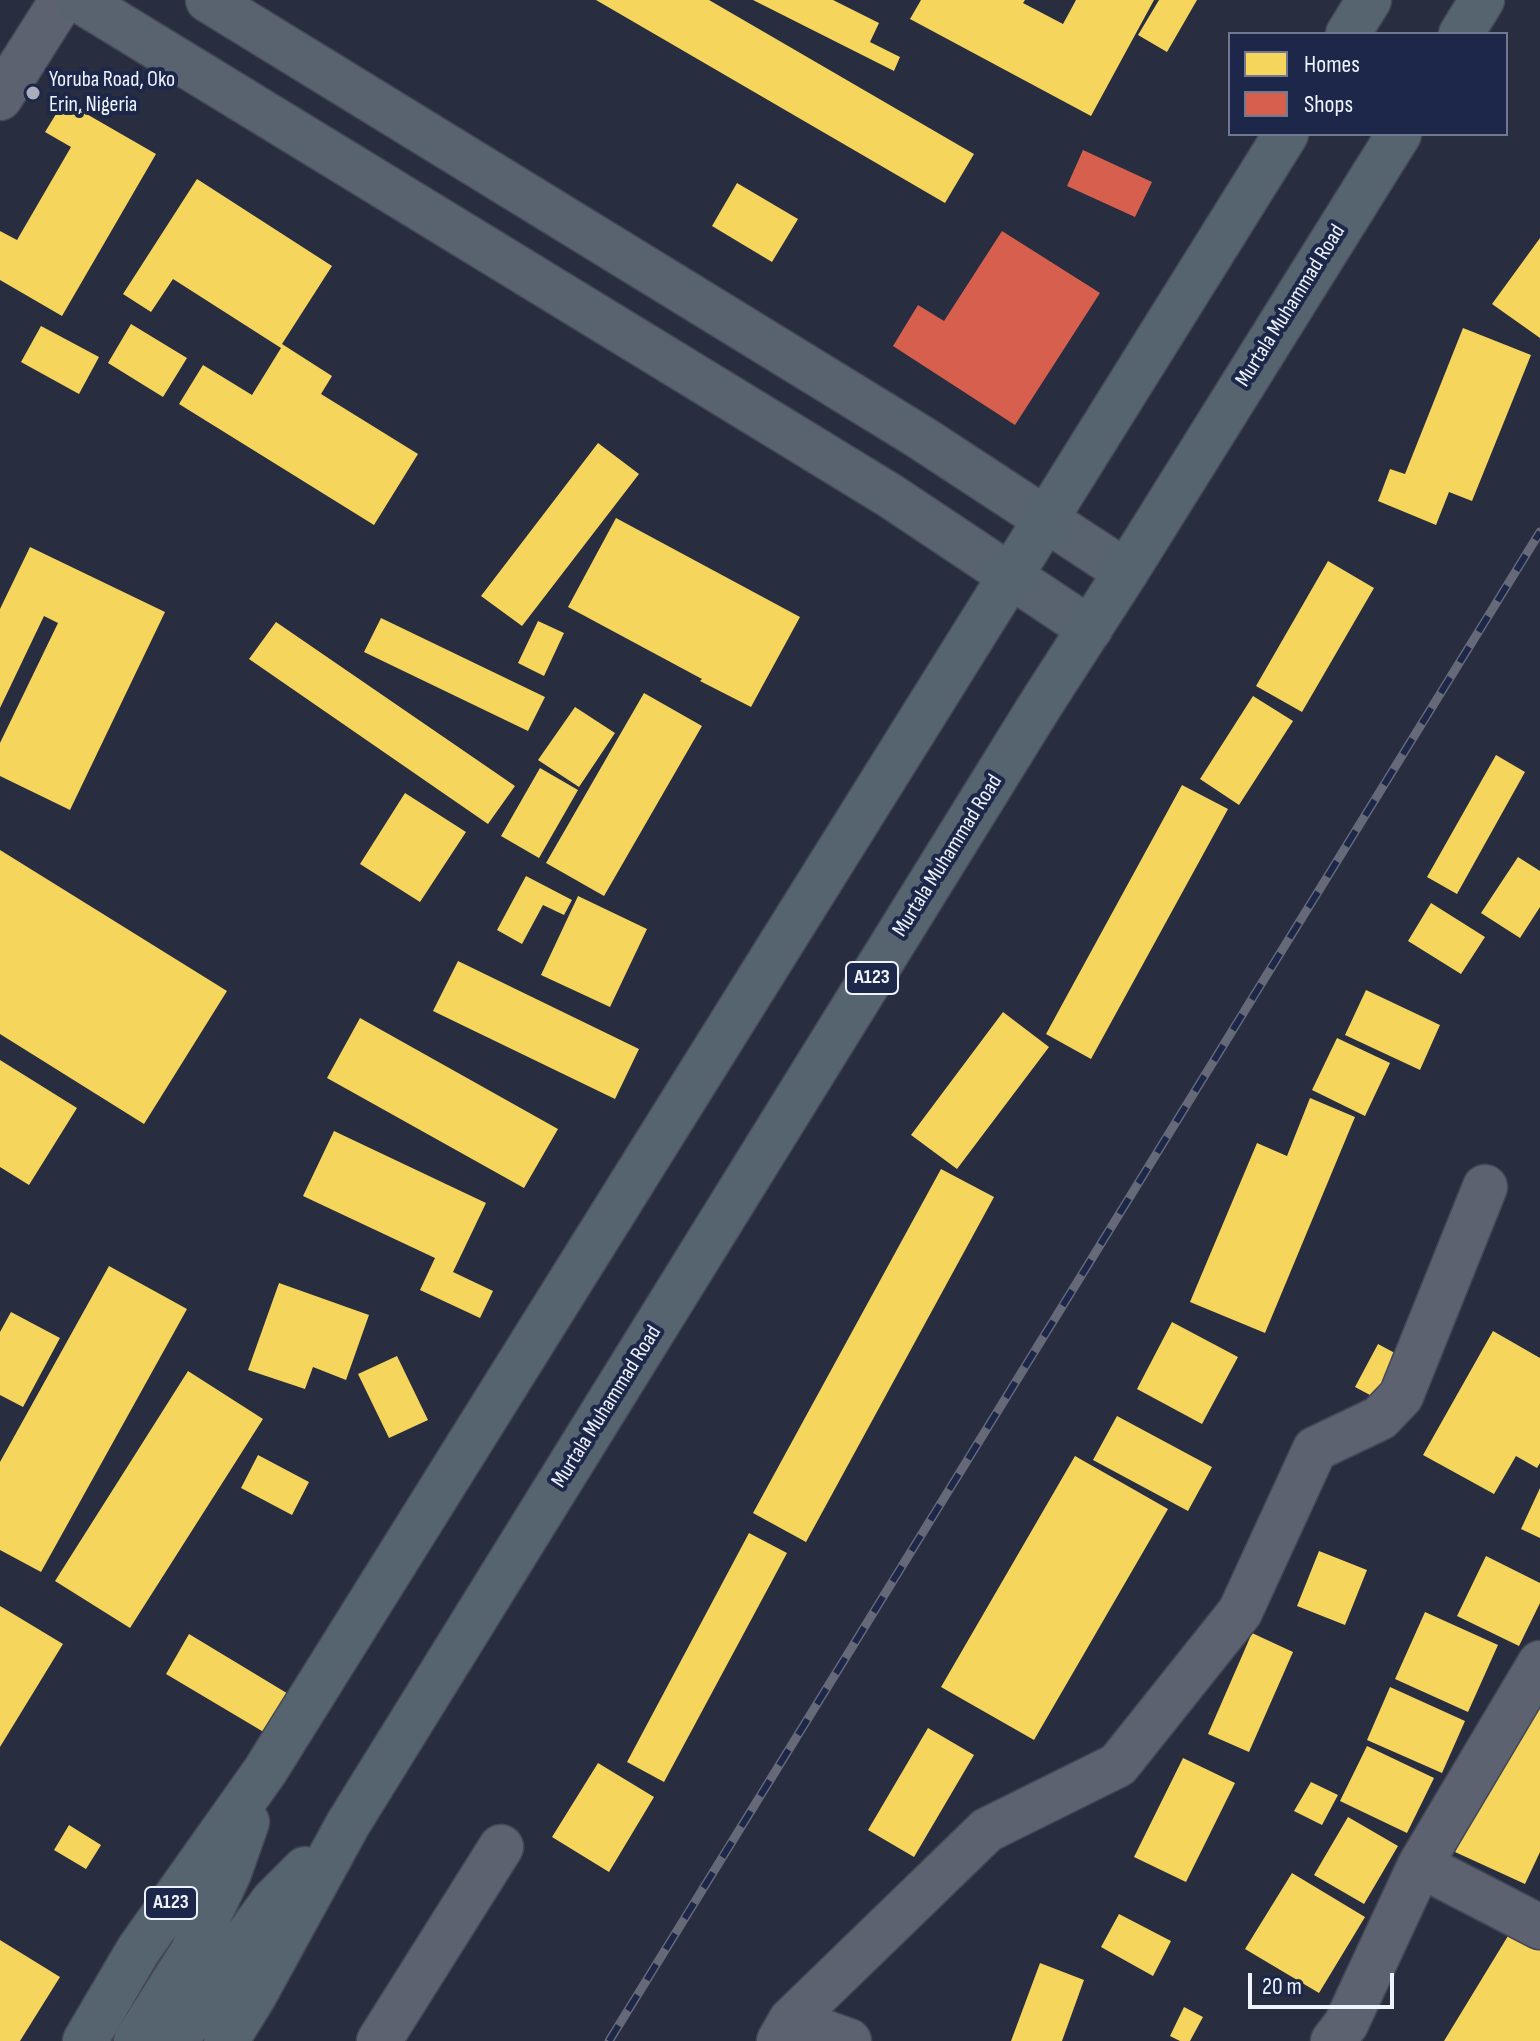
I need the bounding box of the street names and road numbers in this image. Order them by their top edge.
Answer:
street label: Murtala Muhammad Road [1230,220,1352,392]
street label: Murtala Muhammad Road [887,770,1009,942]
road number: A123 [846,962,898,994]
street label: Murtala Muhammad Road [546,1321,668,1493]
road number: A123 [145,1887,197,1919]

